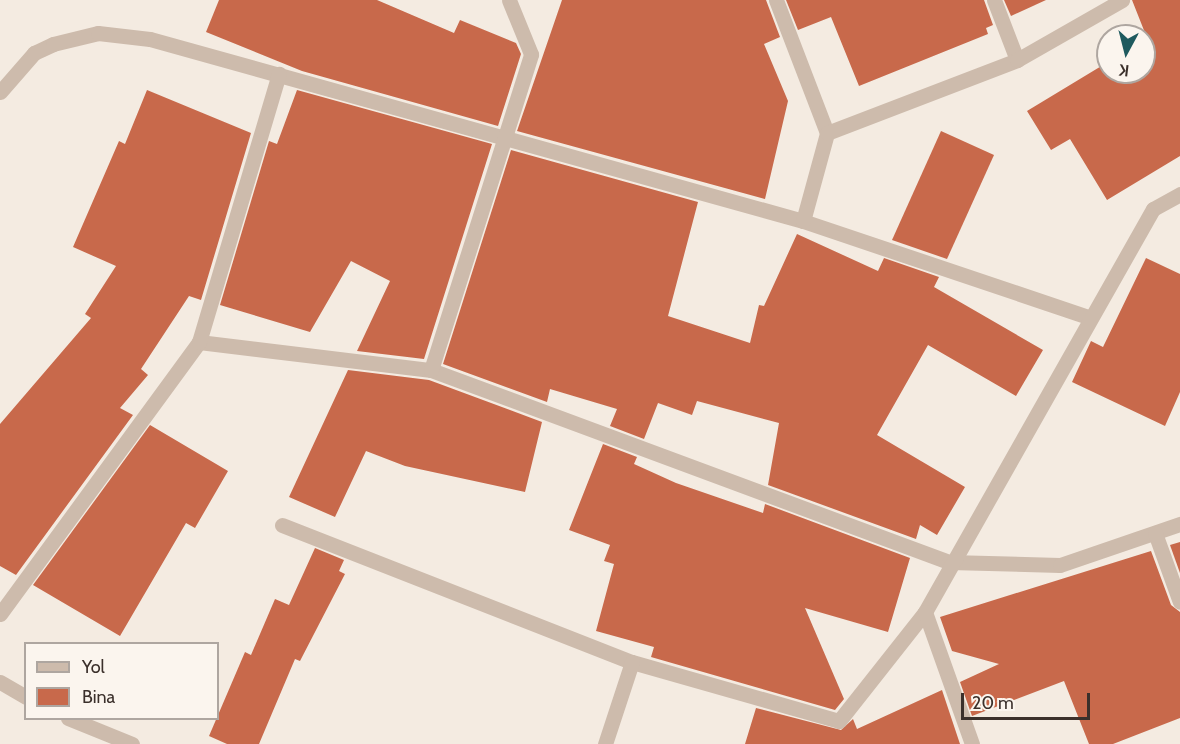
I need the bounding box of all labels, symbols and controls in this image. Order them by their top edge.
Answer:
north arrow [1096,24,1156,84]
text: K [1118,60,1130,80]
legend [24,642,219,720]
text: Yol [82,656,105,678]
scale bar [964,681,1093,719]
text: Bina [82,686,115,708]
text: 20 m [972,692,1014,714]

